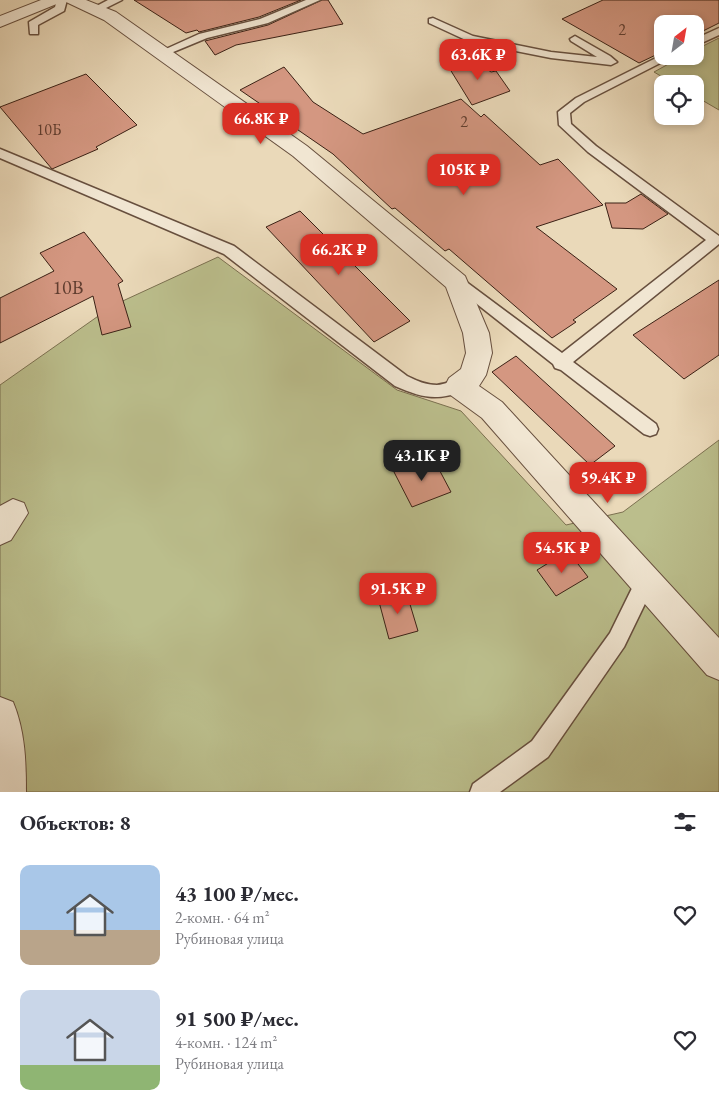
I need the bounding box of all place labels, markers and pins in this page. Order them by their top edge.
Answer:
pin: 63.6K ₽ [432,38,524,81]
pin: 66.8K ₽ [215,102,307,145]
pin: 105K ₽ [423,154,505,196]
pin: 66.2K ₽ [293,234,385,276]
pin: 43.1K ₽ [376,440,468,482]
pin: 59.4K ₽ [562,462,654,504]
pin: 54.5K ₽ [516,532,608,574]
pin: 91.5K ₽ [352,572,444,615]

